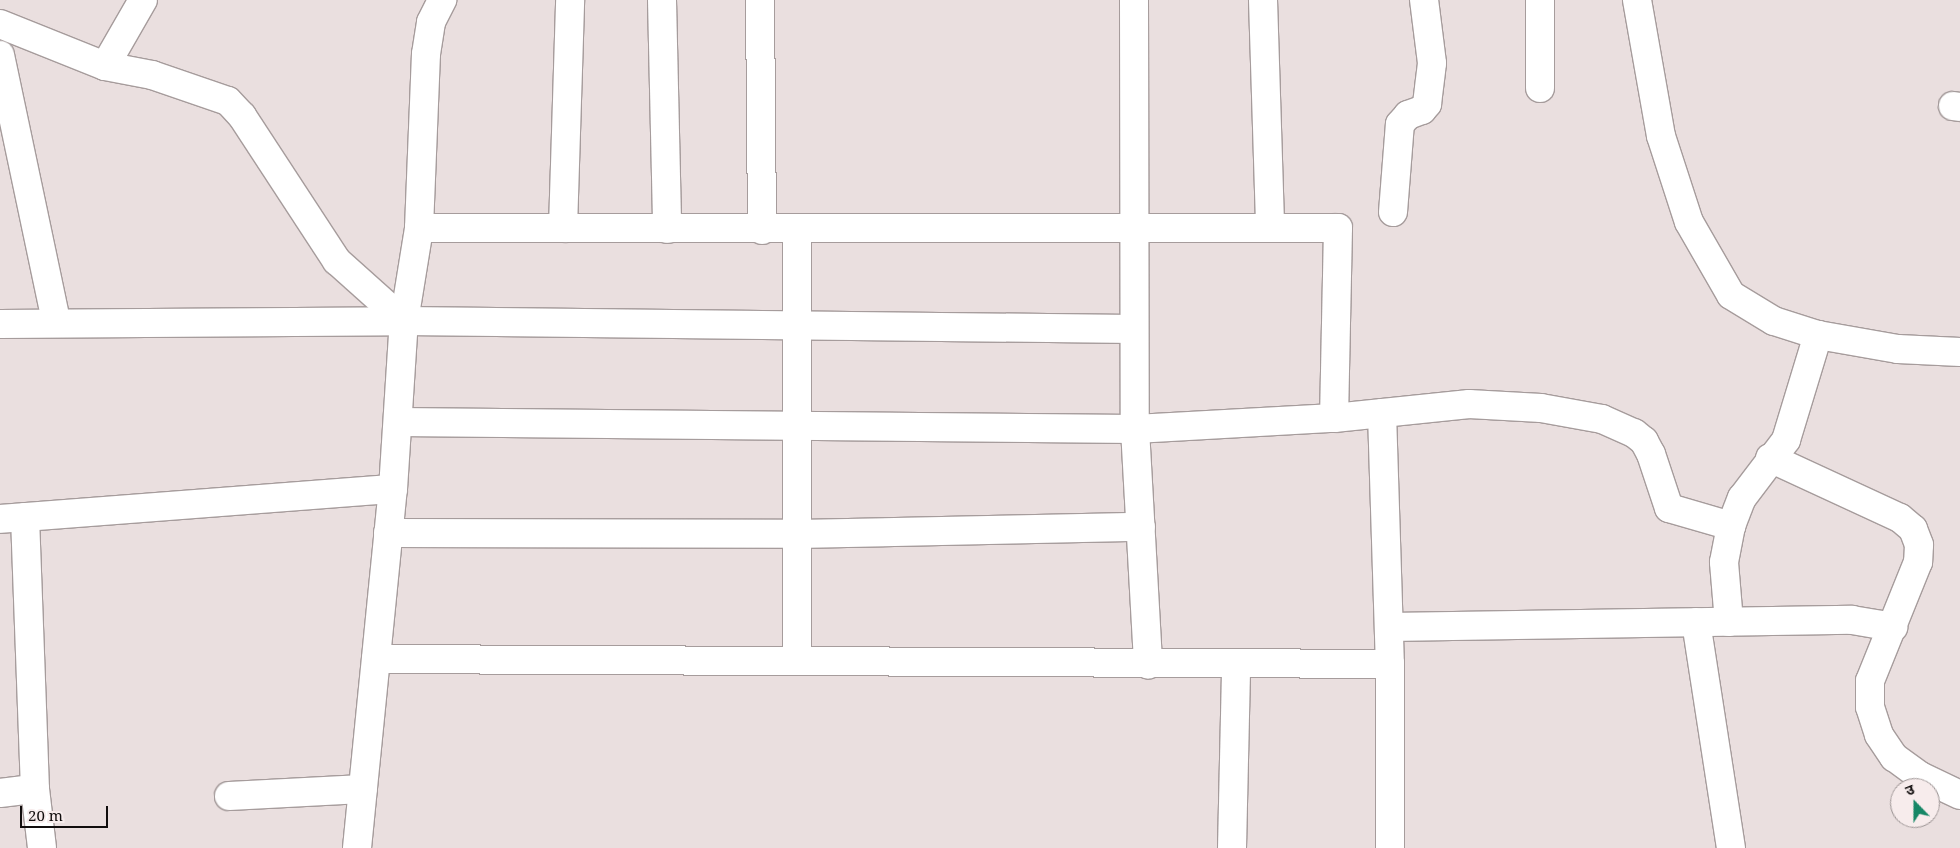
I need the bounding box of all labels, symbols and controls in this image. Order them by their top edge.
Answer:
north arrow [1890,778,1940,828]
text: उ [1902,779,1917,800]
scale bar [22,796,110,828]
text: 20 m [28,805,63,825]

